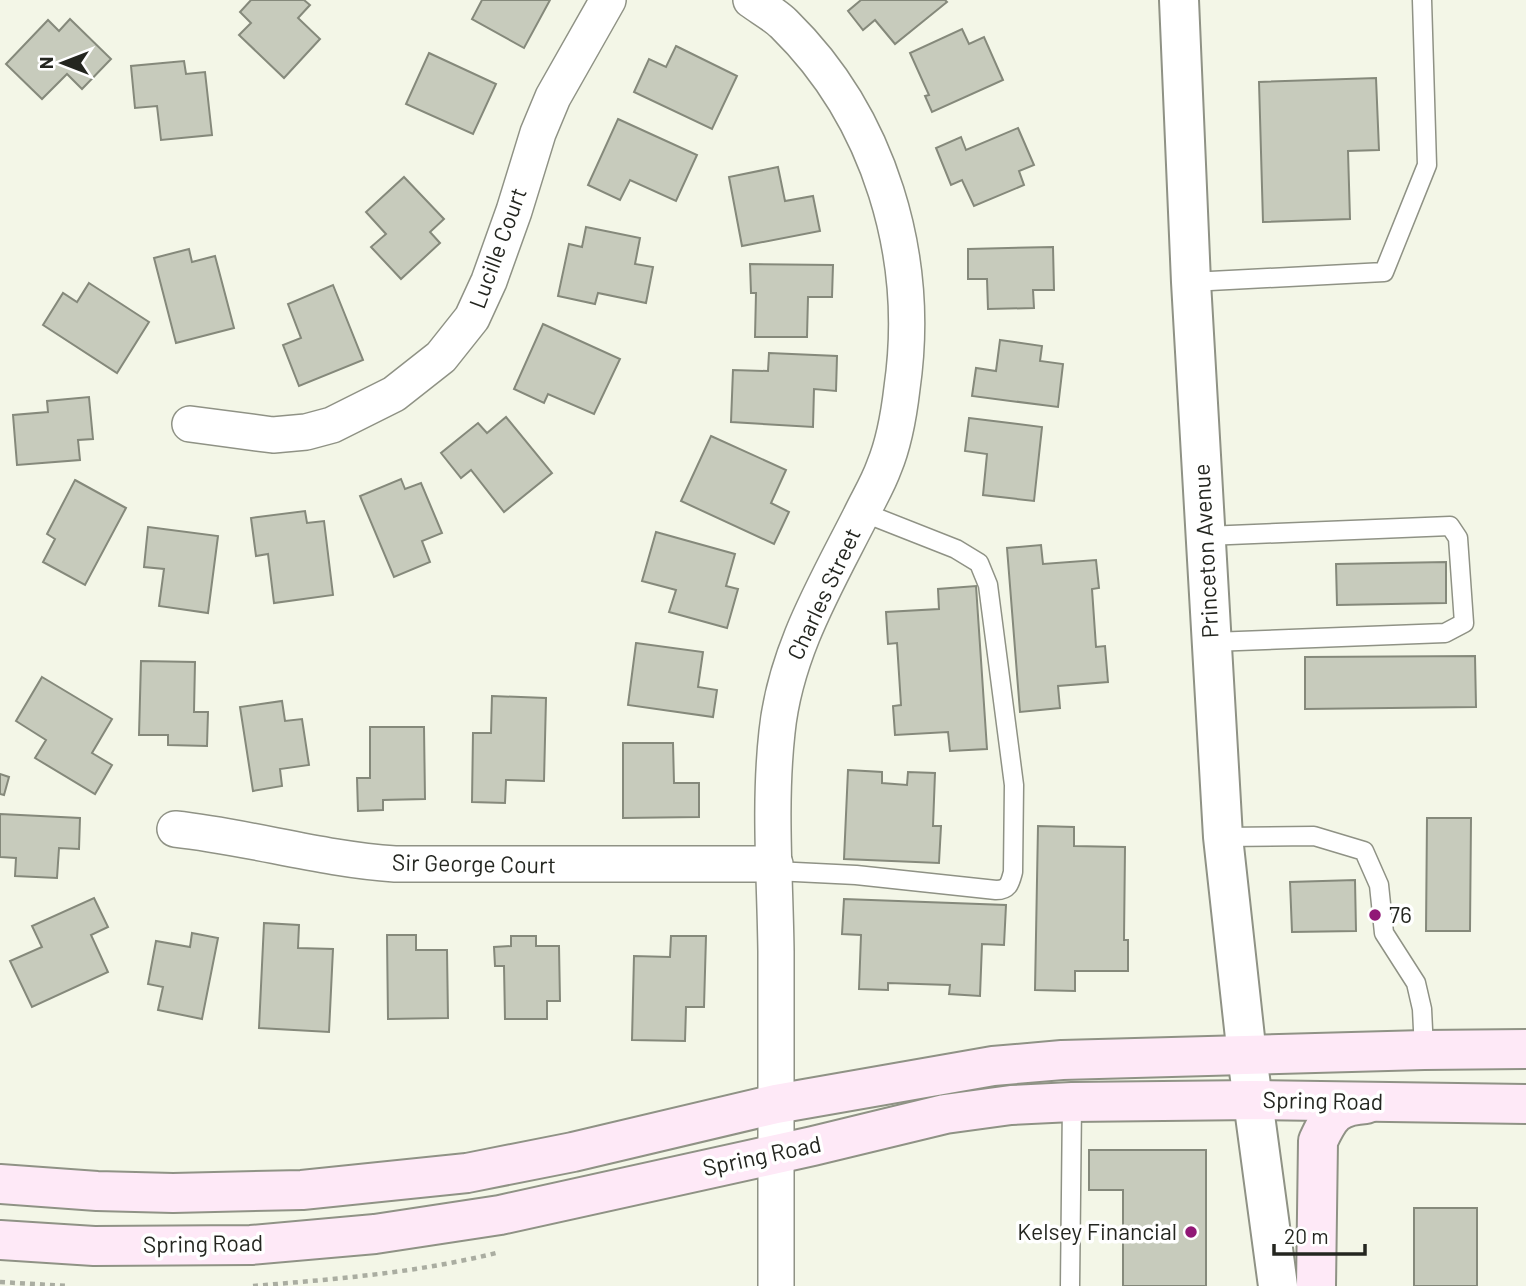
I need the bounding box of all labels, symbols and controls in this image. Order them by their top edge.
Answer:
north arrow [28,28,98,98]
text: N [34,57,57,69]
street label: Lucille Court [462,183,532,312]
street label: Princeton Avenue [1186,463,1224,639]
street label: Charles Street [780,523,866,664]
street label: Sir George Court [392,848,556,878]
place label: 76 [1389,900,1412,928]
marker: 76 [1367,907,1383,923]
street label: Spring Road [1263,1085,1384,1115]
street label: Spring Road [700,1129,824,1181]
scale bar [1274,1212,1365,1256]
place label: Kelsey Financial [1017,1217,1177,1245]
text: 20 m [1284,1223,1329,1248]
marker: Kelsey Financial [1183,1224,1199,1240]
street label: Spring Road [142,1228,263,1258]

